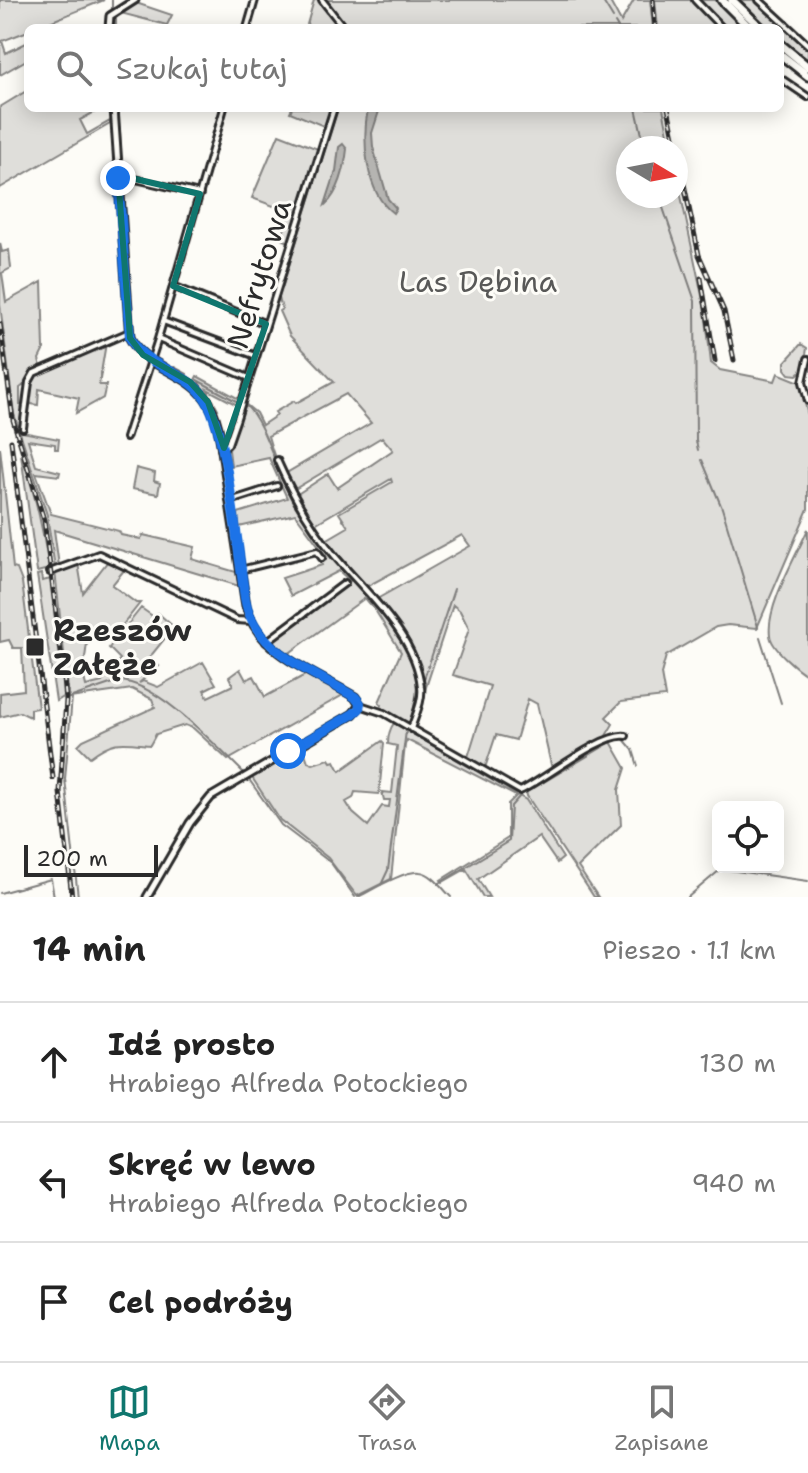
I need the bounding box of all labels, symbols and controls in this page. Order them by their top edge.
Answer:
search box [24,24,784,112]
icon: search [52,46,96,90]
text: Szukaj tutaj [116,48,288,89]
north arrow [616,136,688,208]
route end [100,160,136,196]
street label: Nefrytowa [217,194,301,354]
park label: Las Dębina [399,261,557,302]
place label: Rzeszów Załęże [53,610,192,685]
marker: Rzeszów Załęże [24,636,46,658]
route start [270,733,306,769]
map controls [712,801,784,873]
button: locate [712,801,784,873]
scale bar [24,841,158,877]
text: 200 m [36,844,108,873]
text: 14 min [32,926,146,972]
text: Pieszo · 1.1 km [602,932,776,967]
text: Idź prosto [108,1024,275,1065]
icon: ahead [32,1040,76,1084]
text: 130 m [699,1045,776,1080]
text: Hrabiego Alfreda Potockiego [108,1065,468,1100]
text: Skręć w lewo [108,1144,316,1185]
icon: left [32,1160,76,1204]
text: 940 m [691,1165,776,1200]
text: Hrabiego Alfreda Potockiego [108,1185,468,1220]
icon: arrive [32,1280,76,1324]
text: Cel podróży [108,1282,293,1323]
tab: Mapa [99,1380,160,1457]
tab: Trasa [358,1380,416,1457]
tab: Zapisane [614,1380,709,1457]

